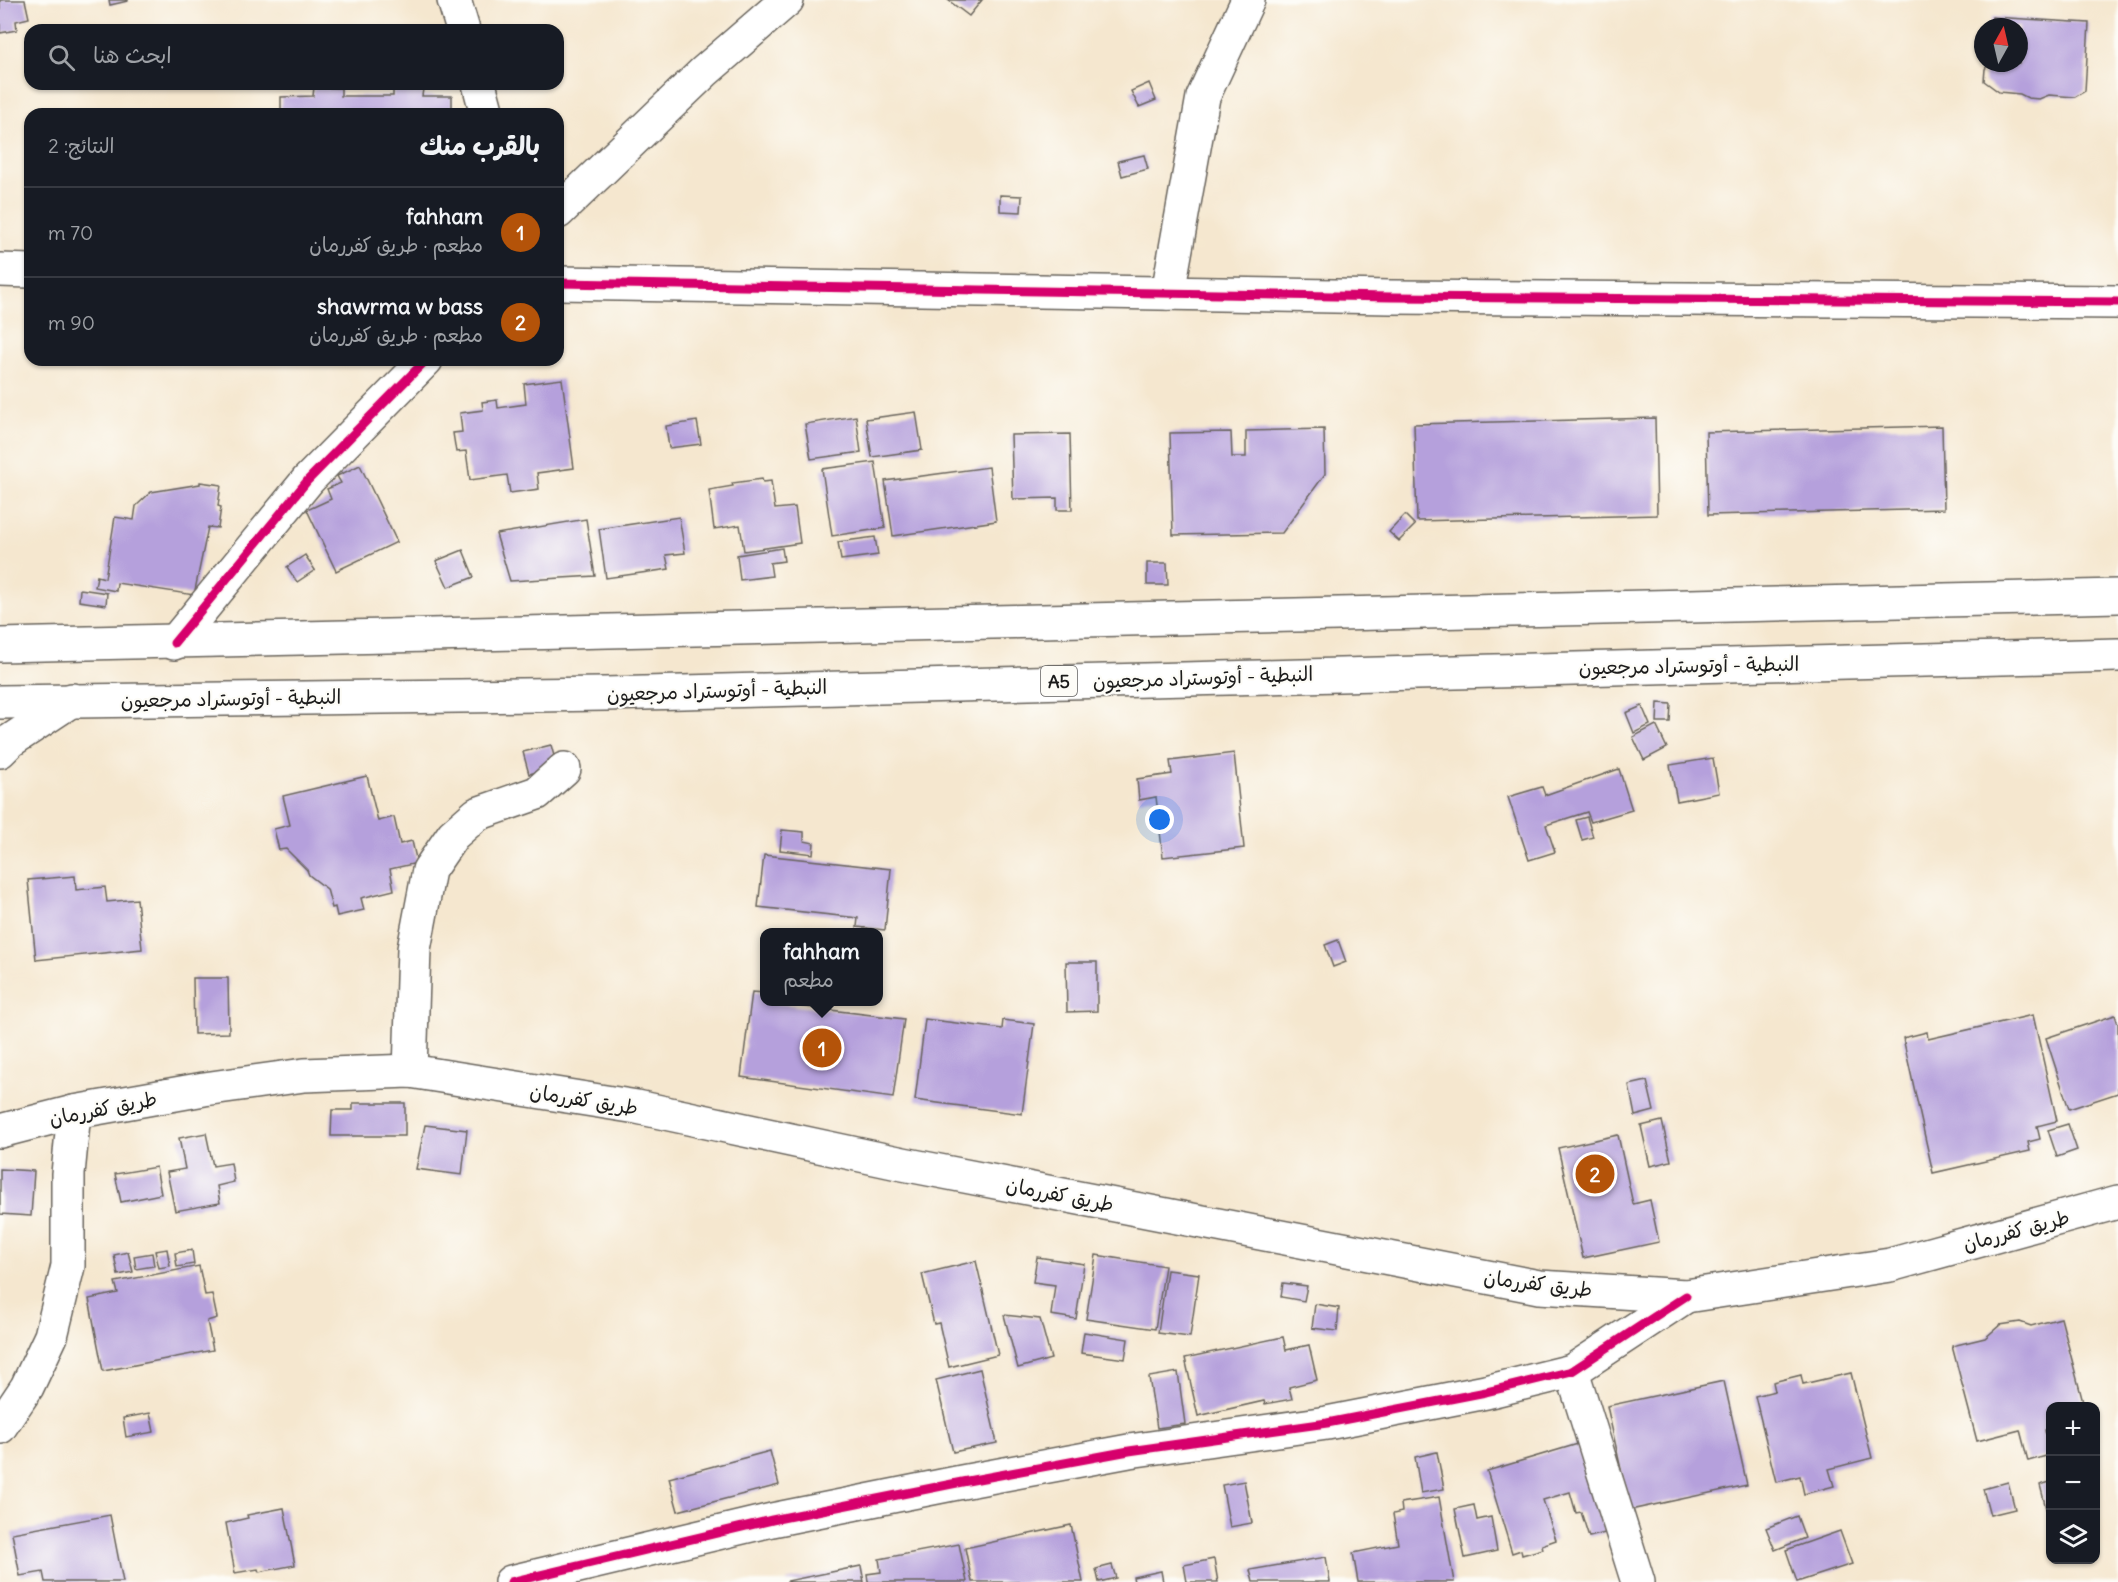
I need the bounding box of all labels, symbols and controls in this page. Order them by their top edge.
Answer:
north arrow [1974,18,2028,72]
search box [24,24,564,90]
icon: search [45,41,78,74]
text: ابحث هنا [93,41,172,69]
text: بالقرب منك [420,129,540,162]
text: النتائج: 2 [48,133,114,158]
text: fahham [406,202,483,230]
text: 70 m [48,220,93,245]
text: 1 [517,220,524,245]
text: مطعم · طريق كفررمان [309,232,483,257]
text: shawrma w bass [317,292,483,320]
text: 90 m [48,310,95,335]
text: 2 [515,310,526,335]
text: مطعم · طريق كفررمان [309,322,483,347]
street label: النبطية - أوتوستراد مرجعيون [1578,651,1800,681]
street label: النبطية - أوتوستراد مرجعيون [1092,661,1314,695]
road number: A5 [1041,666,1077,696]
street label: النبطية - أوتوستراد مرجعيون [606,674,828,708]
street label: النبطية - أوتوستراد مرجعيون [120,684,342,714]
your location [1145,805,1174,834]
popup [760,928,883,1006]
text: fahham [783,937,860,965]
text: مطعم [783,967,834,992]
pin: 1 [802,1026,842,1070]
street label: طريق كفررمان [528,1078,640,1120]
street label: طريق كفررمان [47,1085,159,1131]
pin: 2 [1576,1152,1614,1196]
street label: طريق كفررمان [1004,1171,1116,1217]
street label: طريق كفررمان [1960,1204,2072,1256]
street label: طريق كفررمان [1482,1264,1594,1302]
map controls [2046,1402,2100,1564]
button: + [2046,1402,2100,1456]
button: − [2046,1456,2100,1510]
button: layers [2046,1510,2100,1564]

